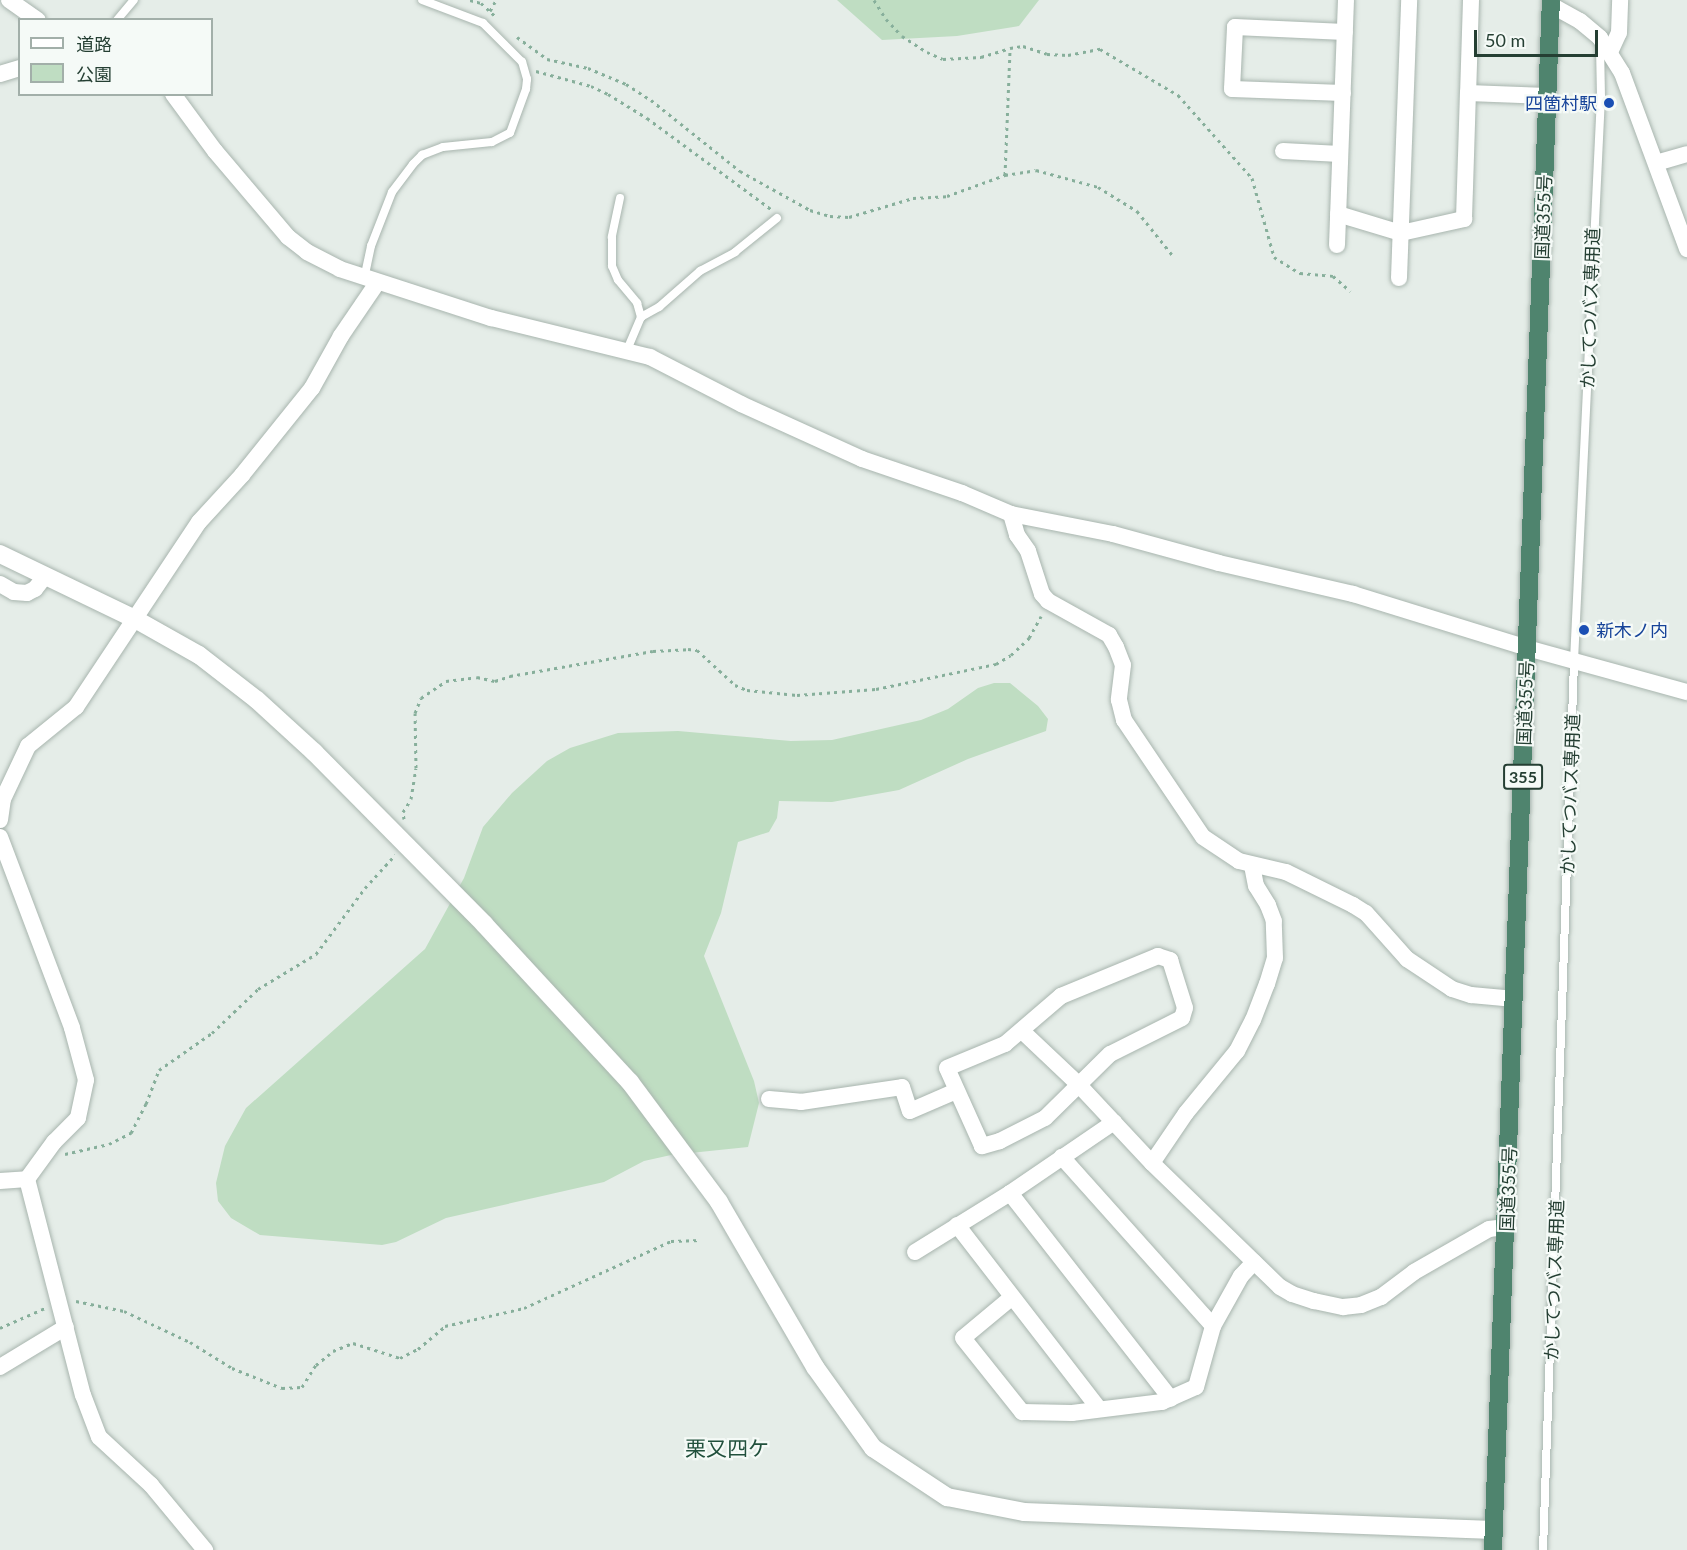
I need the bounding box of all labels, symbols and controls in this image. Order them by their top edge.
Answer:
legend [18,18,213,96]
scale bar [1477,18,1602,56]
text: 50 m [1485,29,1525,51]
text: 道路 [76,33,112,55]
text: 公園 [76,63,112,85]
place label: 四箇村駅 [1525,92,1597,114]
marker: 四箇村駅 [1602,96,1616,110]
street label: 国道355号 [1531,174,1555,260]
street label: かしてつバス専用道 [1576,227,1604,389]
place label: 新木ノ内 [1596,619,1668,641]
marker: 新木ノ内 [1577,623,1591,637]
street label: 国道355号 [1513,660,1537,746]
street label: かしてつバス専用道 [1556,713,1584,875]
road number: 355 [1502,764,1544,790]
street label: 国道355号 [1496,1146,1520,1232]
street label: かしてつバス専用道 [1540,1199,1568,1361]
district label: 栗又四ケ [685,1435,769,1461]

